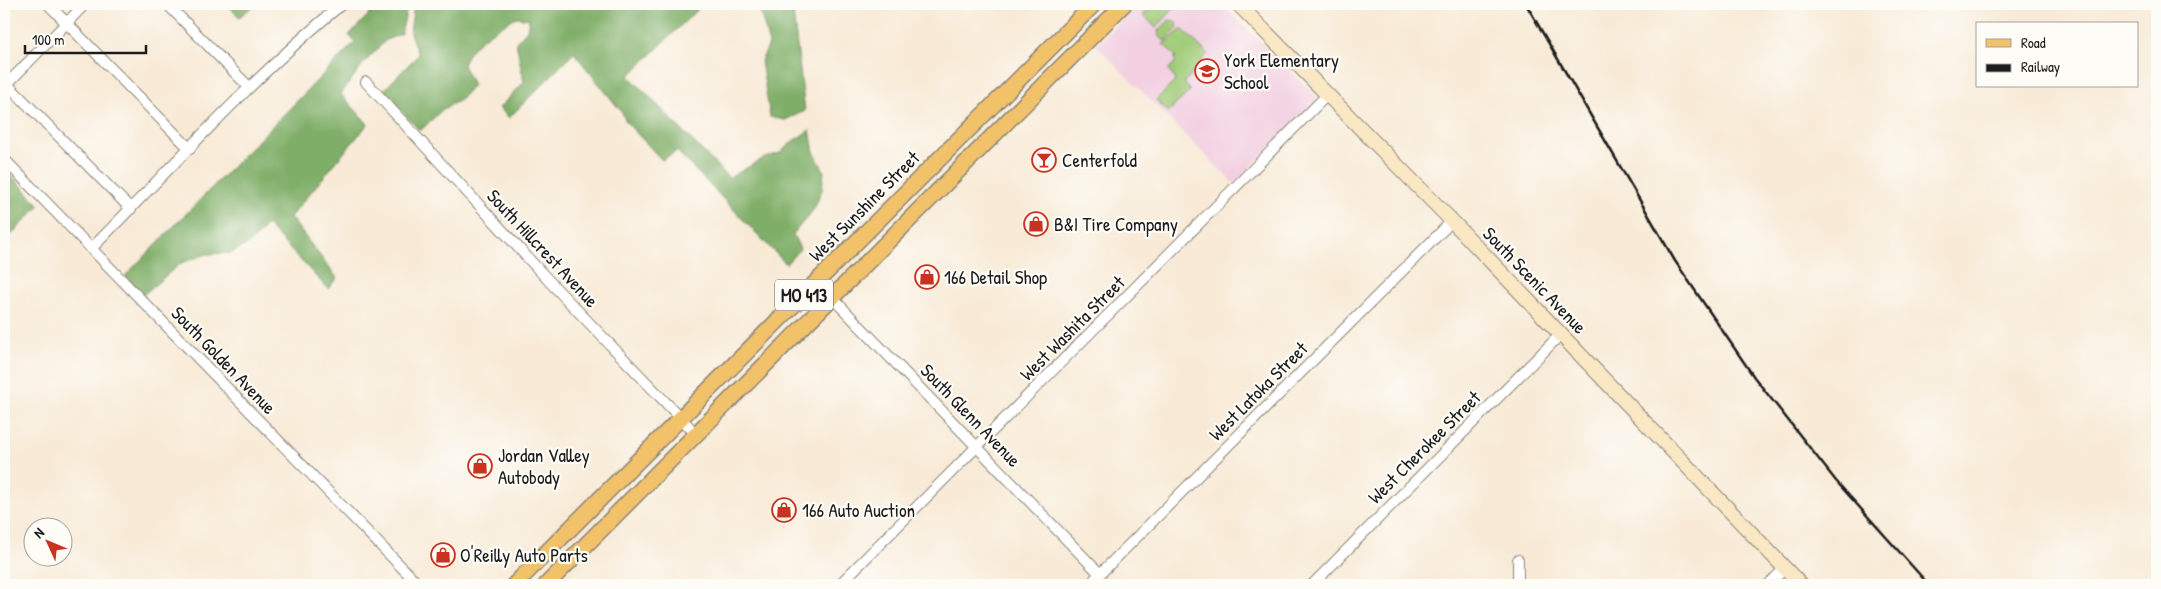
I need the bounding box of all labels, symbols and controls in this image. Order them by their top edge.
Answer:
scale bar [25,22,146,54]
legend [1976,22,2138,88]
text: 100 m [32,29,65,50]
text: Road [2021,32,2046,53]
place label: York Elementary School [1224,47,1339,95]
text: Railway [2021,56,2060,77]
school or university icon: York Elementary School [1194,58,1220,84]
street label: West Sunshine Street [803,145,925,267]
bar icon: Centerfold [1031,147,1057,173]
place label: Centerfold [1062,147,1138,173]
street label: South Hillcrest Avenue [481,183,605,313]
shop icon: B&I Tire Company [1023,211,1049,237]
place label: B&I Tire Company [1054,211,1178,237]
street label: South Scenic Avenue [1477,221,1593,339]
shop icon: 166 Detail Shop [914,264,940,290]
place label: 166 Detail Shop [944,264,1047,290]
street label: West Washita Street [1014,269,1131,386]
road number: MO 413 [775,280,833,310]
street label: South Golden Avenue [166,300,283,420]
street label: West Latoka Street [1203,335,1314,446]
street label: South Glenn Avenue [915,358,1027,473]
street label: West Cherokee Street [1362,384,1487,509]
place label: Jordan Valley Autobody [498,442,590,490]
shop icon: Jordan Valley Autobody [467,453,493,479]
shop icon: 166 Auto Auction [771,497,797,523]
place label: 166 Auto Auction [802,497,915,523]
north arrow [22,516,72,566]
text: N [29,523,48,542]
shop icon: O'Reilly Auto Parts [430,542,456,568]
place label: O'Reilly Auto Parts [460,542,588,568]

